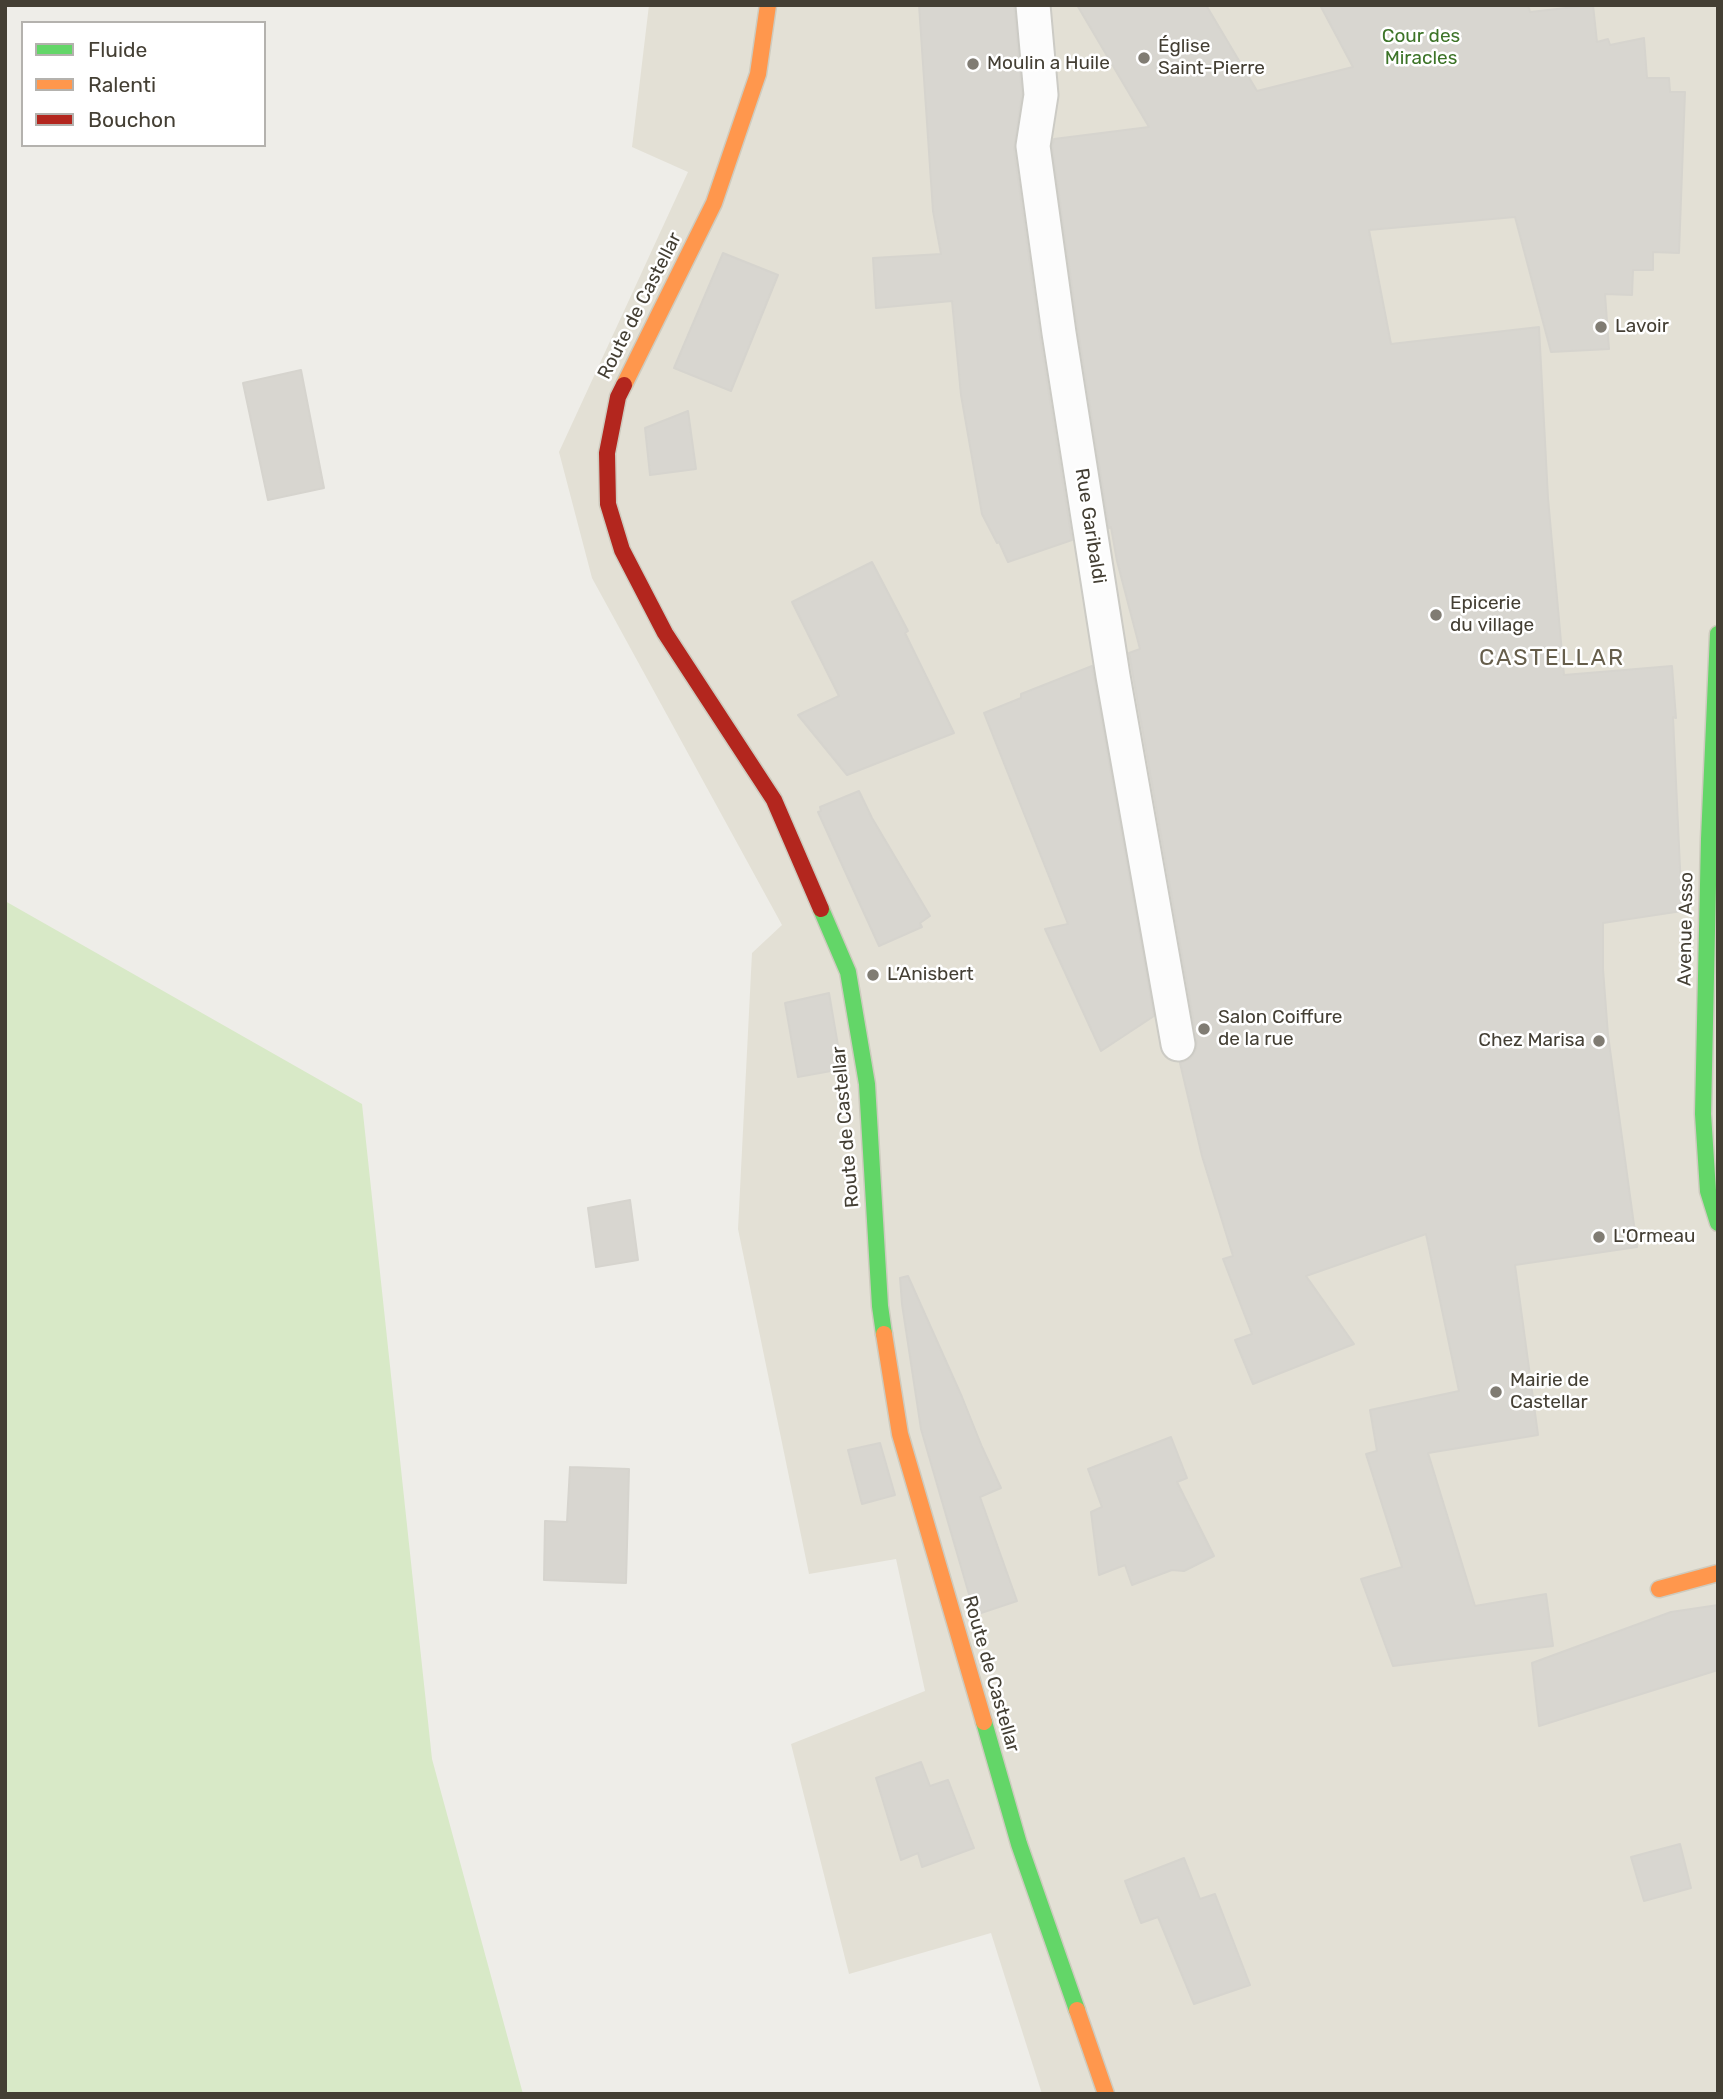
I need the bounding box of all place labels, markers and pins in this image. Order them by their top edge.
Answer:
place label: Église Saint-Pierre [1158,36,1265,80]
marker: Église Saint-Pierre [1136,50,1152,66]
place label: Moulin a Huile [987,53,1110,75]
marker: Moulin a Huile [965,56,981,72]
place label: Lavoir [1615,316,1669,338]
marker: Lavoir [1593,319,1609,335]
place label: Epicerie du village [1450,593,1534,637]
marker: Epicerie du village [1428,607,1444,623]
place label: L’Anisbert [887,964,974,986]
marker: L’Anisbert [865,967,881,983]
place label: Salon Coiffure de la rue [1218,1007,1342,1051]
marker: Salon Coiffure de la rue [1196,1021,1212,1037]
place label: Chez Marisa [1478,1030,1585,1052]
marker: Chez Marisa [1591,1033,1607,1049]
place label: L'Ormeau [1613,1226,1695,1248]
marker: L'Ormeau [1591,1229,1607,1245]
place label: Mairie de Castellar [1510,1370,1589,1414]
marker: Mairie de Castellar [1488,1384,1504,1400]

